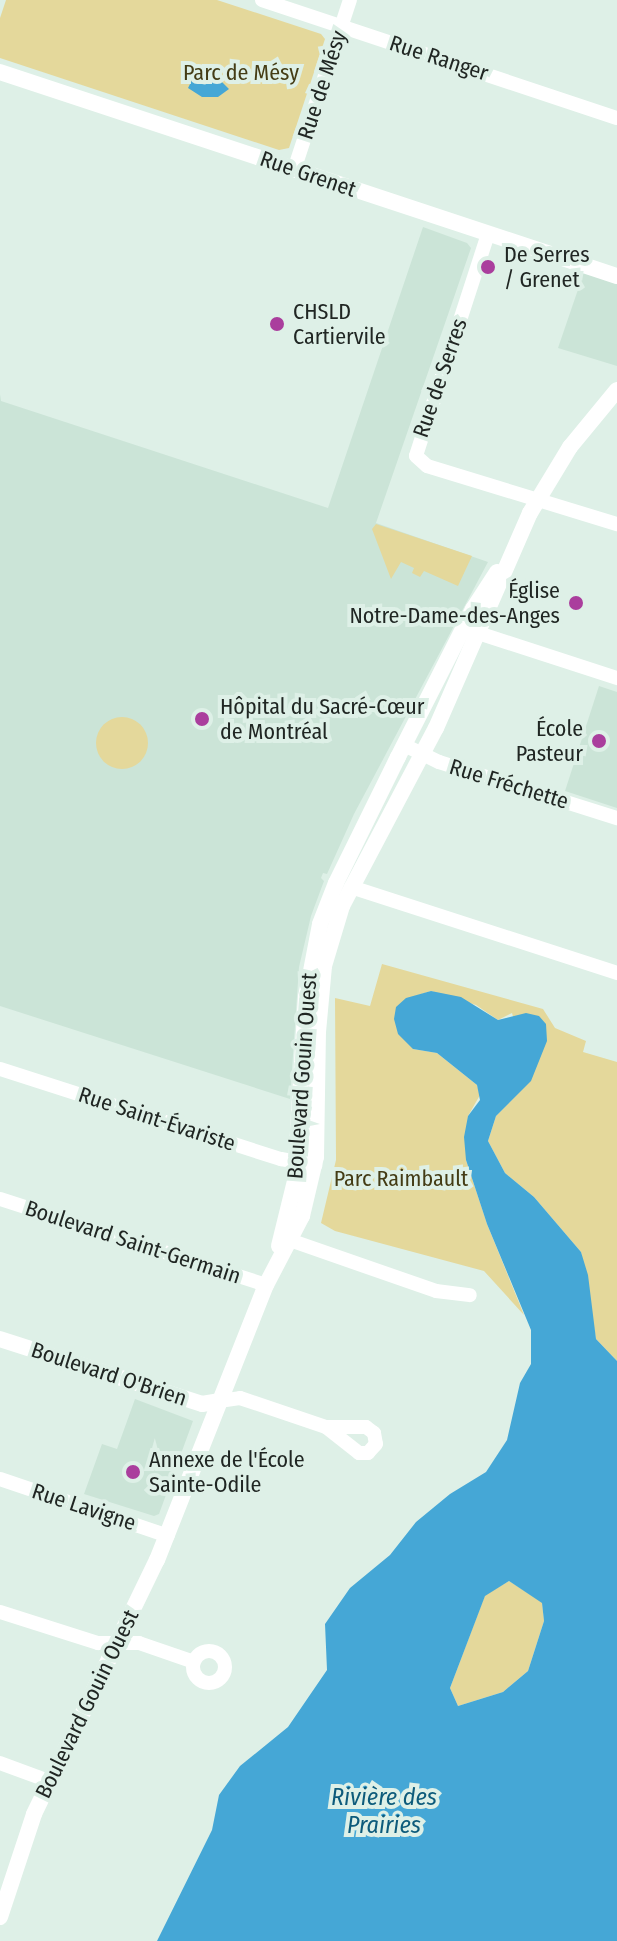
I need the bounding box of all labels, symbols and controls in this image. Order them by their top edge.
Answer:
street label: Rue de Mésy [292,27,352,143]
street label: Rue Ranger [386,30,492,86]
park label: Parc de Mésy [183,60,299,86]
street label: Rue Grenet [257,145,359,203]
place label: De Serres / Grenet [504,241,590,292]
marker: De Serres / Grenet [479,258,497,276]
place label: CHSLD Cartiervile [293,298,386,350]
marker: CHSLD Cartiervile [268,315,286,333]
street label: Rue de Serres [407,315,473,441]
place label: Église Notre-Dame-des-Anges [349,577,560,628]
marker: Église Notre-Dame-des-Anges [567,594,585,612]
place label: Hôpital du Sacré-Cœur de Montréal [220,693,424,744]
marker: Hôpital du Sacré-Cœur de Montréal [191,708,213,730]
place label: École Pasteur [516,715,583,766]
marker: École Pasteur [590,732,608,750]
street label: Rue Fréchette [446,753,572,815]
street label: Boulevard Gouin Ouest [282,972,322,1180]
street label: Rue Saint-Évariste [75,1081,239,1157]
park label: Parc Raimbault [334,1166,468,1192]
street label: Boulevard Saint-Germain [22,1195,244,1289]
street label: Boulevard O'Brien [28,1336,190,1412]
place label: Annexe de l'École Sainte-Odile [149,1446,305,1498]
marker: Annexe de l'École Sainte-Odile [124,1463,142,1481]
street label: Rue Lavigne [29,1478,139,1536]
street label: Boulevard Gouin Ouest [30,1605,144,1803]
water label: Rivière des Prairies [331,1784,437,1840]

